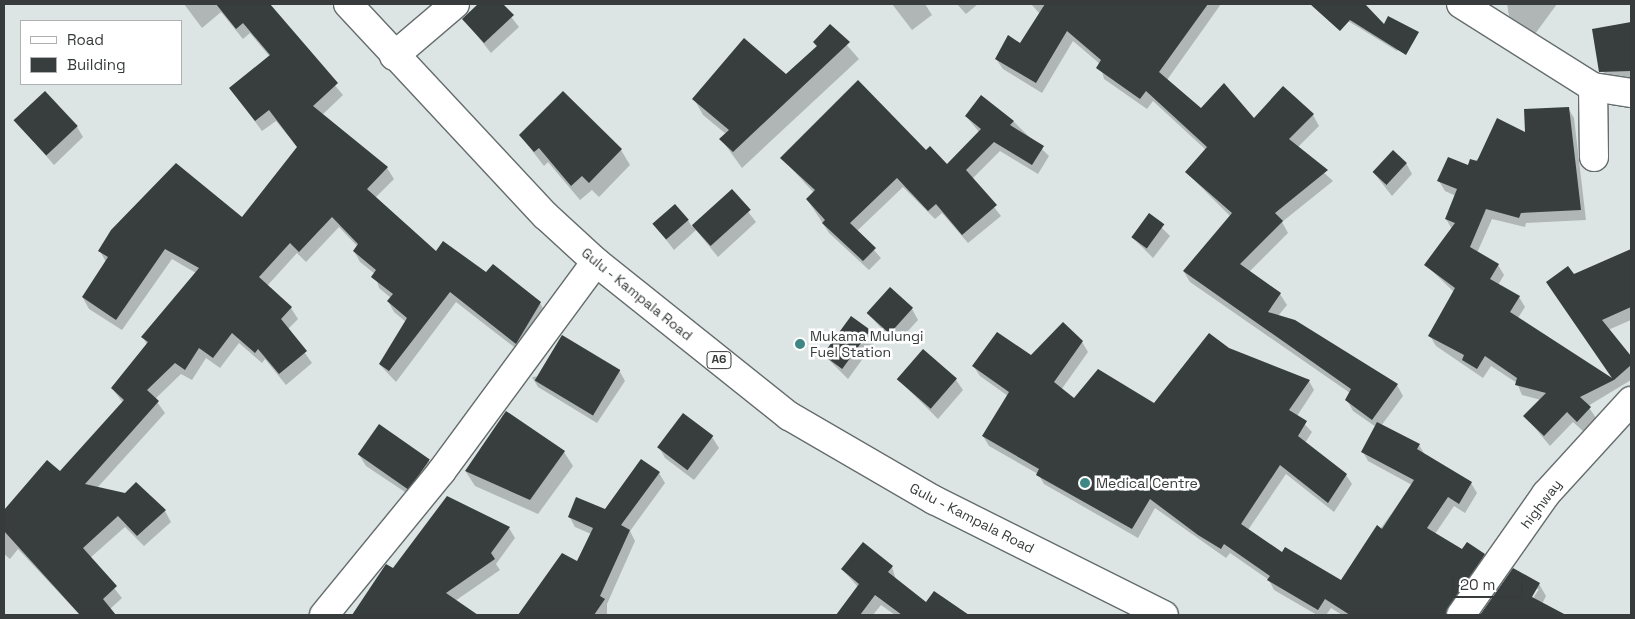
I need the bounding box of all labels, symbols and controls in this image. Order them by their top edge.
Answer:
legend [20,20,182,85]
text: Road [67,30,104,49]
text: Building [67,55,126,74]
street label: Gulu - Kampala Road [578,244,696,344]
place label: Mukama Mulungi Fuel Station [810,328,923,361]
marker: Mukama Mulungi Fuel Station [794,338,806,350]
road number: A6 [705,350,733,370]
place label: Medical Centre [1096,475,1198,491]
marker: Medical Centre [1078,476,1092,490]
street label: highway [1517,476,1565,532]
street label: Gulu - Kampala Road [906,479,1038,557]
scale bar [1455,566,1526,598]
text: 20 m [1460,575,1495,594]

